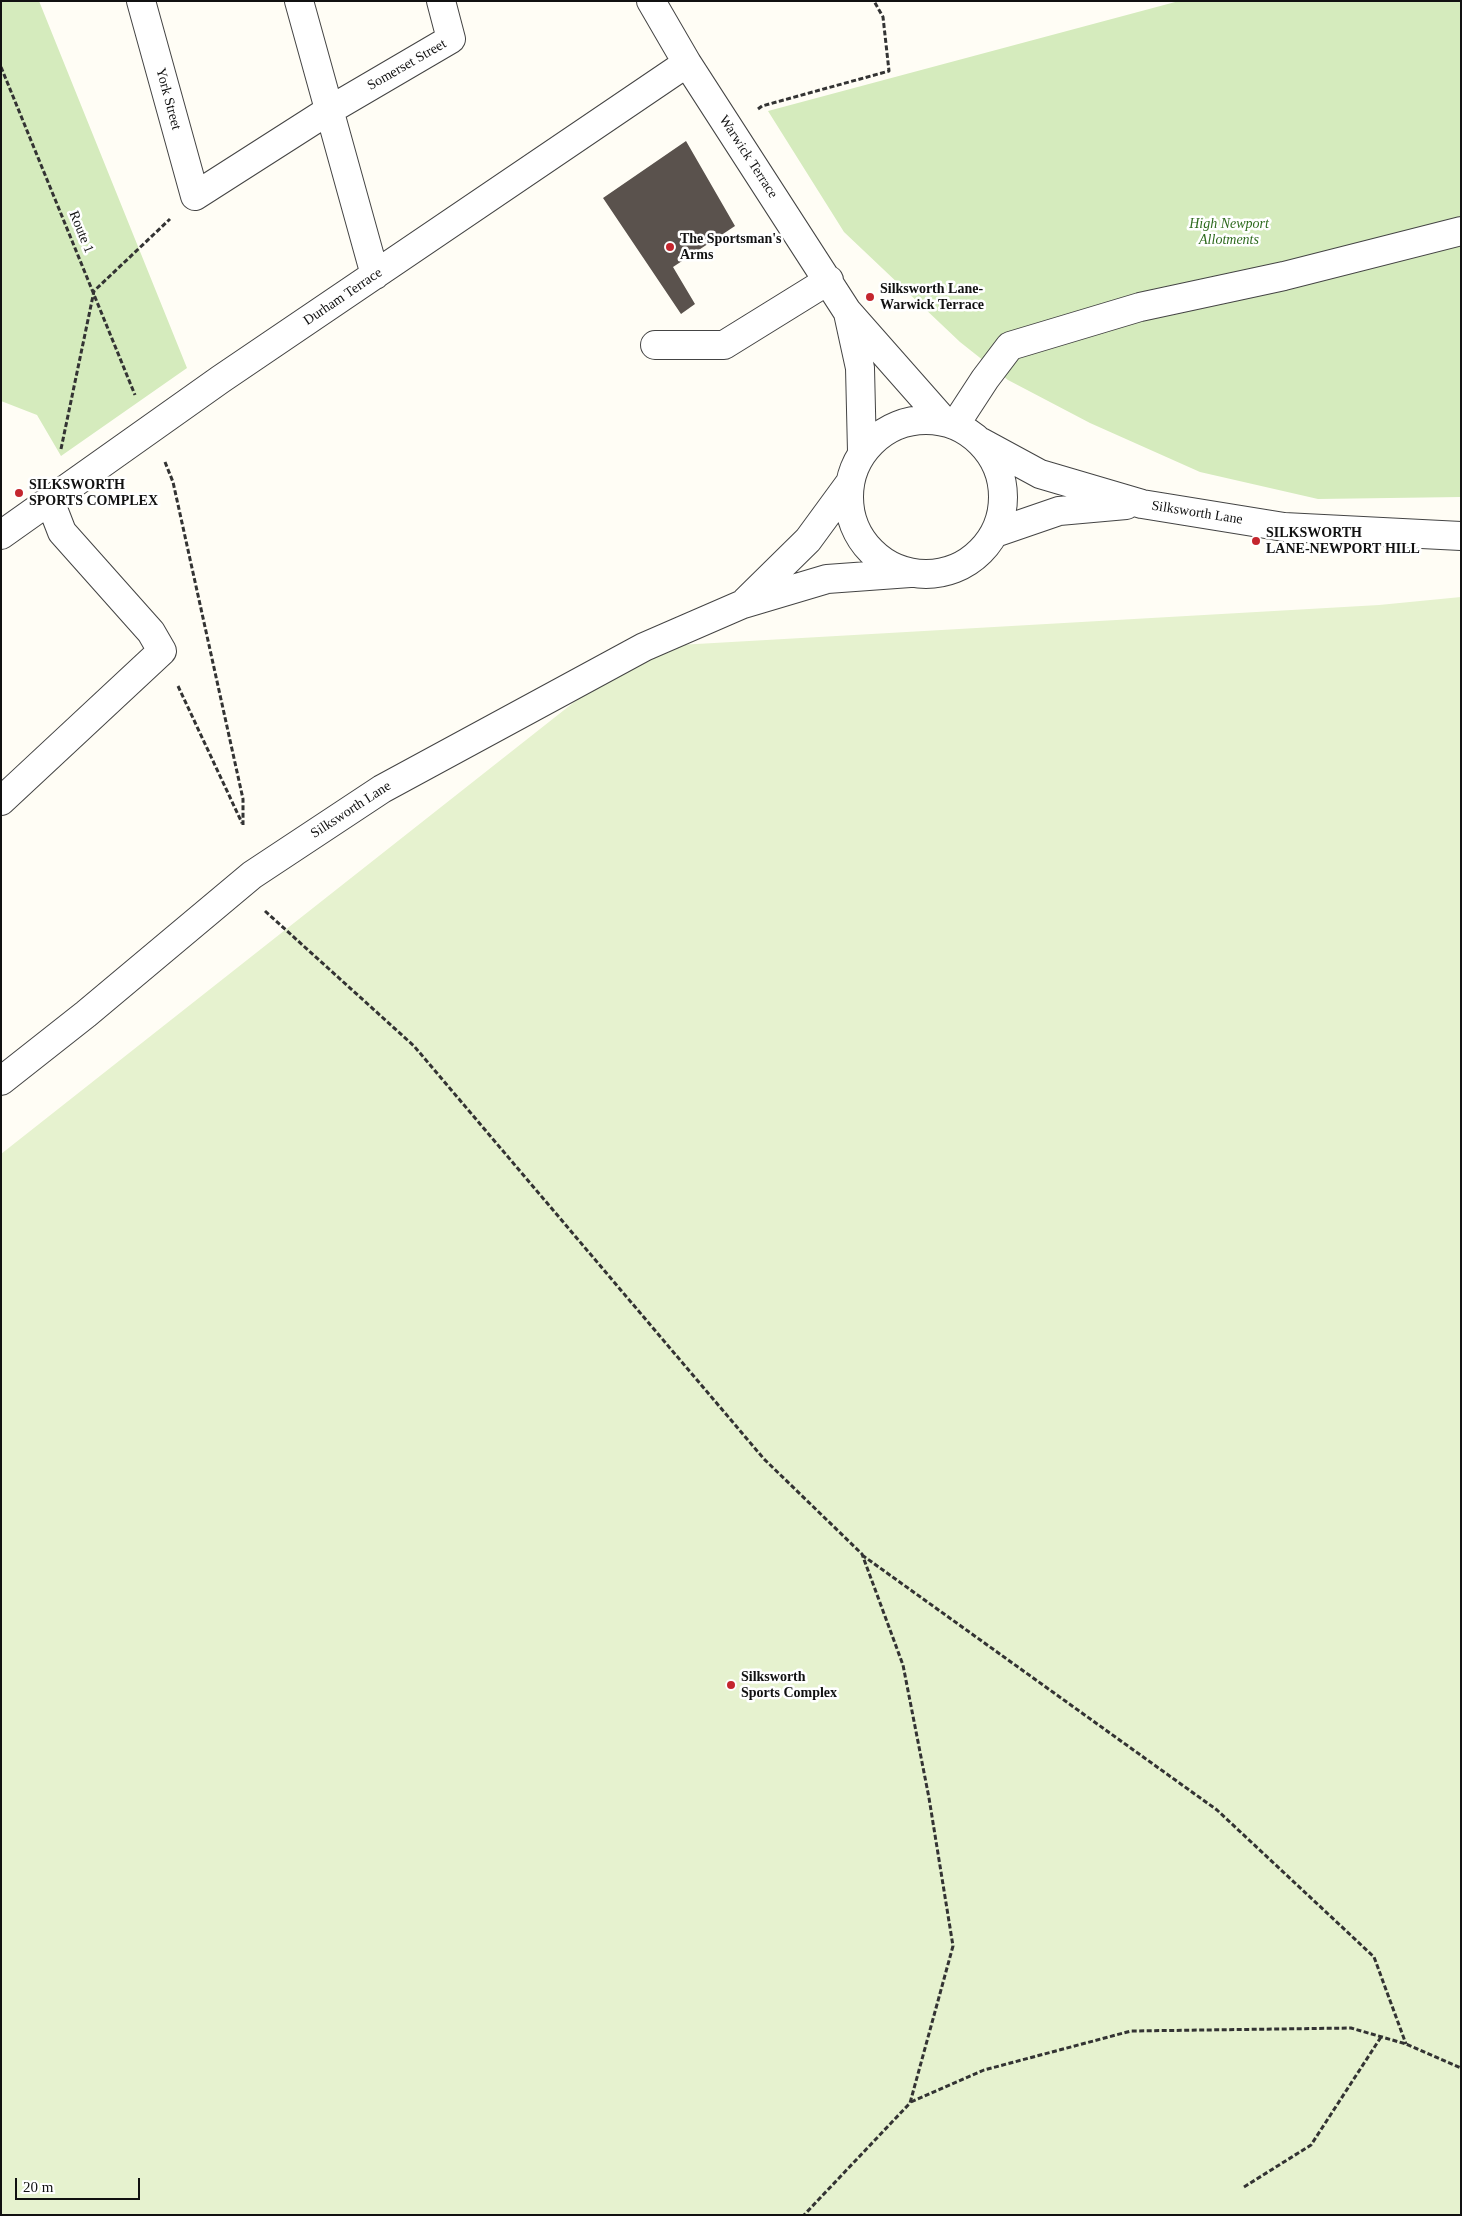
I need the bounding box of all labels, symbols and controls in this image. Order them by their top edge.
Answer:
street label: Somerset Street [365,36,449,94]
street label: York Street [152,66,184,132]
street label: Warwick Terrace [715,112,781,202]
street label: Route 1 [65,208,97,256]
park label: High Newport Allotments [1189,216,1269,248]
place label: The Sportsman's Arms [680,231,782,264]
marker: The Sportsman's Arms [664,241,676,253]
street label: Durham Terrace [301,265,385,329]
place label: Silksworth Lane- Warwick Terrace [880,281,984,314]
marker: Silksworth Lane- Warwick Terrace [864,291,876,303]
place label: SILKSWORTH SPORTS COMPLEX [29,477,158,510]
marker: SILKSWORTH SPORTS COMPLEX [13,487,25,499]
street label: Silksworth Lane [1150,497,1244,529]
place label: SILKSWORTH LANE-NEWPORT HILL [1266,525,1420,558]
marker: SILKSWORTH LANE-NEWPORT HILL [1250,535,1262,547]
street label: Silksworth Lane [308,778,394,842]
place label: Silksworth Sports Complex [741,1669,837,1701]
marker: Silksworth Sports Complex [725,1679,737,1691]
scale bar [18,2168,142,2200]
text: 20 m [23,2179,53,2195]

